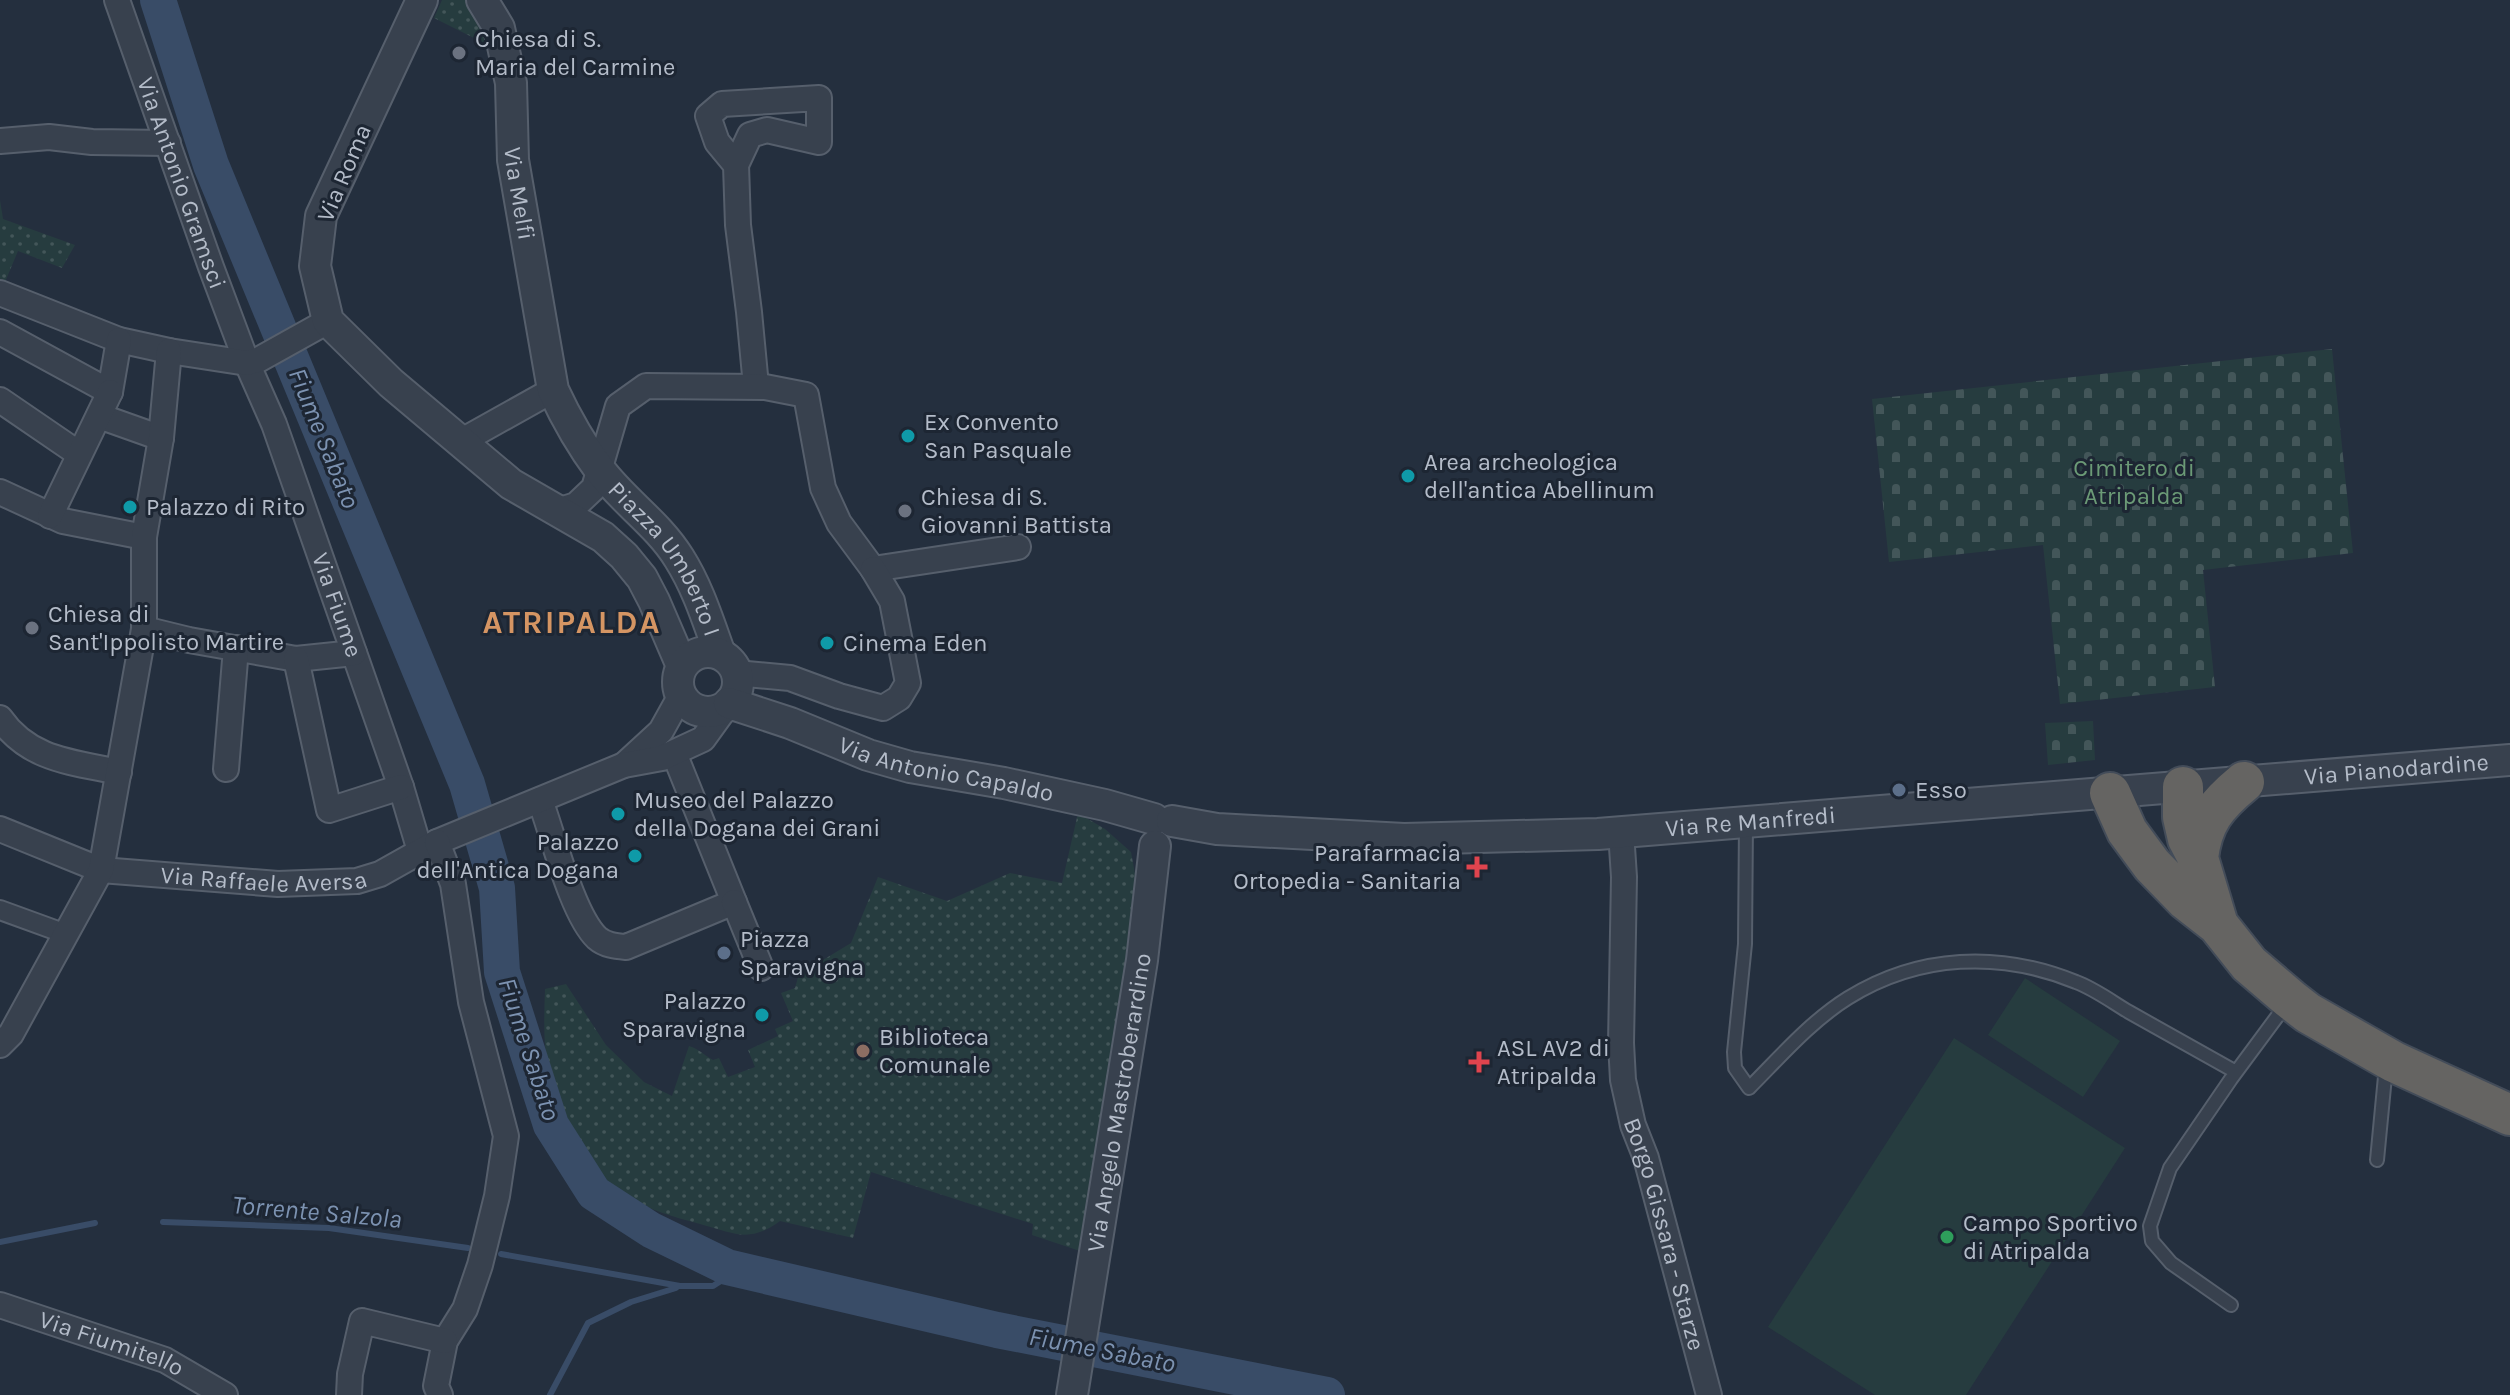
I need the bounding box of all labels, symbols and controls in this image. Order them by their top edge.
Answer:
place label: Chiesa di S. Maria del Carmine [475,25,675,81]
marker: Chiesa di S. Maria del Carmine [450,44,468,62]
street label: Via Antonio Gramsci [131,73,232,293]
street label: Via Roma [311,120,377,226]
street label: Via Melfi [499,146,541,242]
water label: Fiume Sabato [282,363,366,513]
place label: Ex Convento San Pasquale [924,408,1072,464]
marker: Ex Convento San Pasquale [899,427,917,445]
place label: Area archeologica dell'antica Abellinum [1424,448,1655,504]
park label: Cimitero di Atripalda [2073,454,2195,510]
marker: Area archeologica dell'antica Abellinum [1399,467,1417,485]
street label: Piazza Umberto I [603,476,726,640]
place label: Chiesa di S. Giovanni Battista [921,483,1112,539]
place label: Palazzo di Rito [146,493,305,521]
marker: Palazzo di Rito [121,498,139,516]
marker: Chiesa di S. Giovanni Battista [896,502,914,520]
street label: Via Fiume [306,549,368,661]
place label: Chiesa di Sant'Ippolisto Martire [48,600,284,656]
district label: ATRIPALDA [483,604,662,641]
marker: Chiesa di Sant'Ippolisto Martire [23,619,41,637]
place label: Cinema Eden [843,629,988,657]
marker: Cinema Eden [818,634,836,652]
street label: Via Antonio Capaldo [835,731,1056,807]
street label: Via Pianodardine [2303,748,2490,791]
place label: Esso [1915,776,1967,804]
marker: Esso [1890,781,1908,799]
place label: Museo del Palazzo della Dogana dei Grani [634,786,880,842]
street label: Via Re Manfredi [1664,801,1837,842]
marker: Museo del Palazzo della Dogana dei Grani [609,805,627,823]
place label: Palazzo dell'Antica Dogana [417,828,619,884]
place label: Parafarmacia Ortopedia - Sanitaria [1233,839,1461,895]
marker: Palazzo dell'Antica Dogana [626,847,644,865]
marker: Parafarmacia Ortopedia - Sanitaria [1468,858,1486,876]
street label: Via Raffaele Aversa [159,861,370,898]
place label: Piazza Sparavigna [740,925,864,981]
marker: Piazza Sparavigna [715,944,733,962]
street label: Via Angelo Mastroberardino [1081,952,1157,1254]
water label: Fiume Sabato [491,974,567,1125]
place label: Palazzo Sparavigna [622,987,746,1043]
marker: Palazzo Sparavigna [753,1006,771,1024]
place label: Biblioteca Comunale [879,1023,991,1079]
place label: ASL AV2 di Atripalda [1497,1034,1610,1090]
marker: Biblioteca Comunale [854,1042,872,1060]
marker: ASL AV2 di Atripalda [1468,1051,1490,1073]
street label: Borgo Gissara - Starze [1618,1114,1711,1354]
water label: Torrente Salzola [231,1189,403,1235]
place label: Campo Sportivo di Atripalda [1963,1209,2138,1265]
marker: Campo Sportivo di Atripalda [1938,1228,1956,1246]
street label: Via Fiumitello [36,1305,189,1382]
water label: Fiume Sabato [1026,1321,1178,1379]

